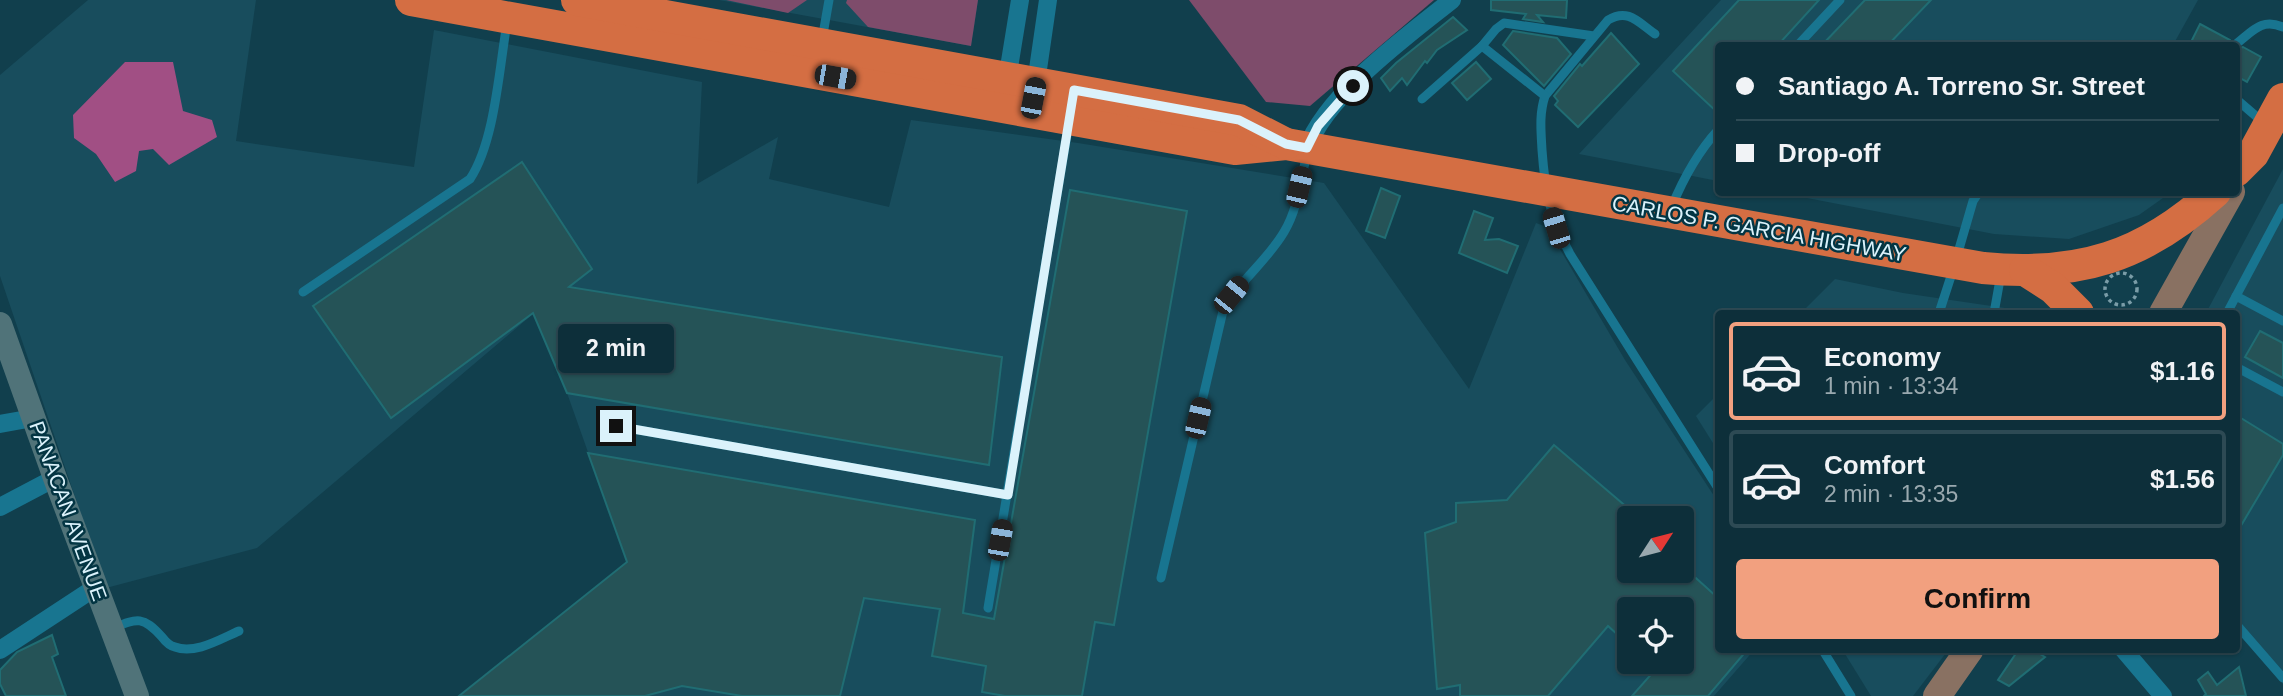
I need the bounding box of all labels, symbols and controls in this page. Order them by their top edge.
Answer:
car [813,63,858,91]
route start [1337,70,1369,102]
text: Santiago A. Torreno Sr. Street [1778,71,2145,101]
car [1019,75,1048,121]
text: Drop-off [1778,138,1881,168]
car [1285,164,1314,210]
street label: CARLOS P. GARCIA HIGHWAY [1610,191,1908,266]
car [1540,205,1573,251]
car [1210,272,1253,318]
callout: 2 min [558,324,674,374]
text: 2 min [586,335,646,361]
icon: car [1740,340,1803,403]
text: Economy [1824,342,1941,372]
text: $1.16 [2150,356,2215,386]
text: 1 min · 13:34 [1824,373,1958,399]
car [1184,395,1213,441]
route end [600,410,632,442]
street label: PANACAN AVENUE [25,418,112,604]
icon: car [1740,448,1803,511]
text: Comfort [1824,450,1925,480]
text: $1.56 [2150,464,2215,494]
text: 2 min · 13:35 [1824,481,1958,507]
north arrow [1617,506,1694,583]
map controls [1617,506,1694,674]
car [987,517,1014,563]
button: Confirm [1736,559,2219,639]
button: locate [1617,597,1694,674]

